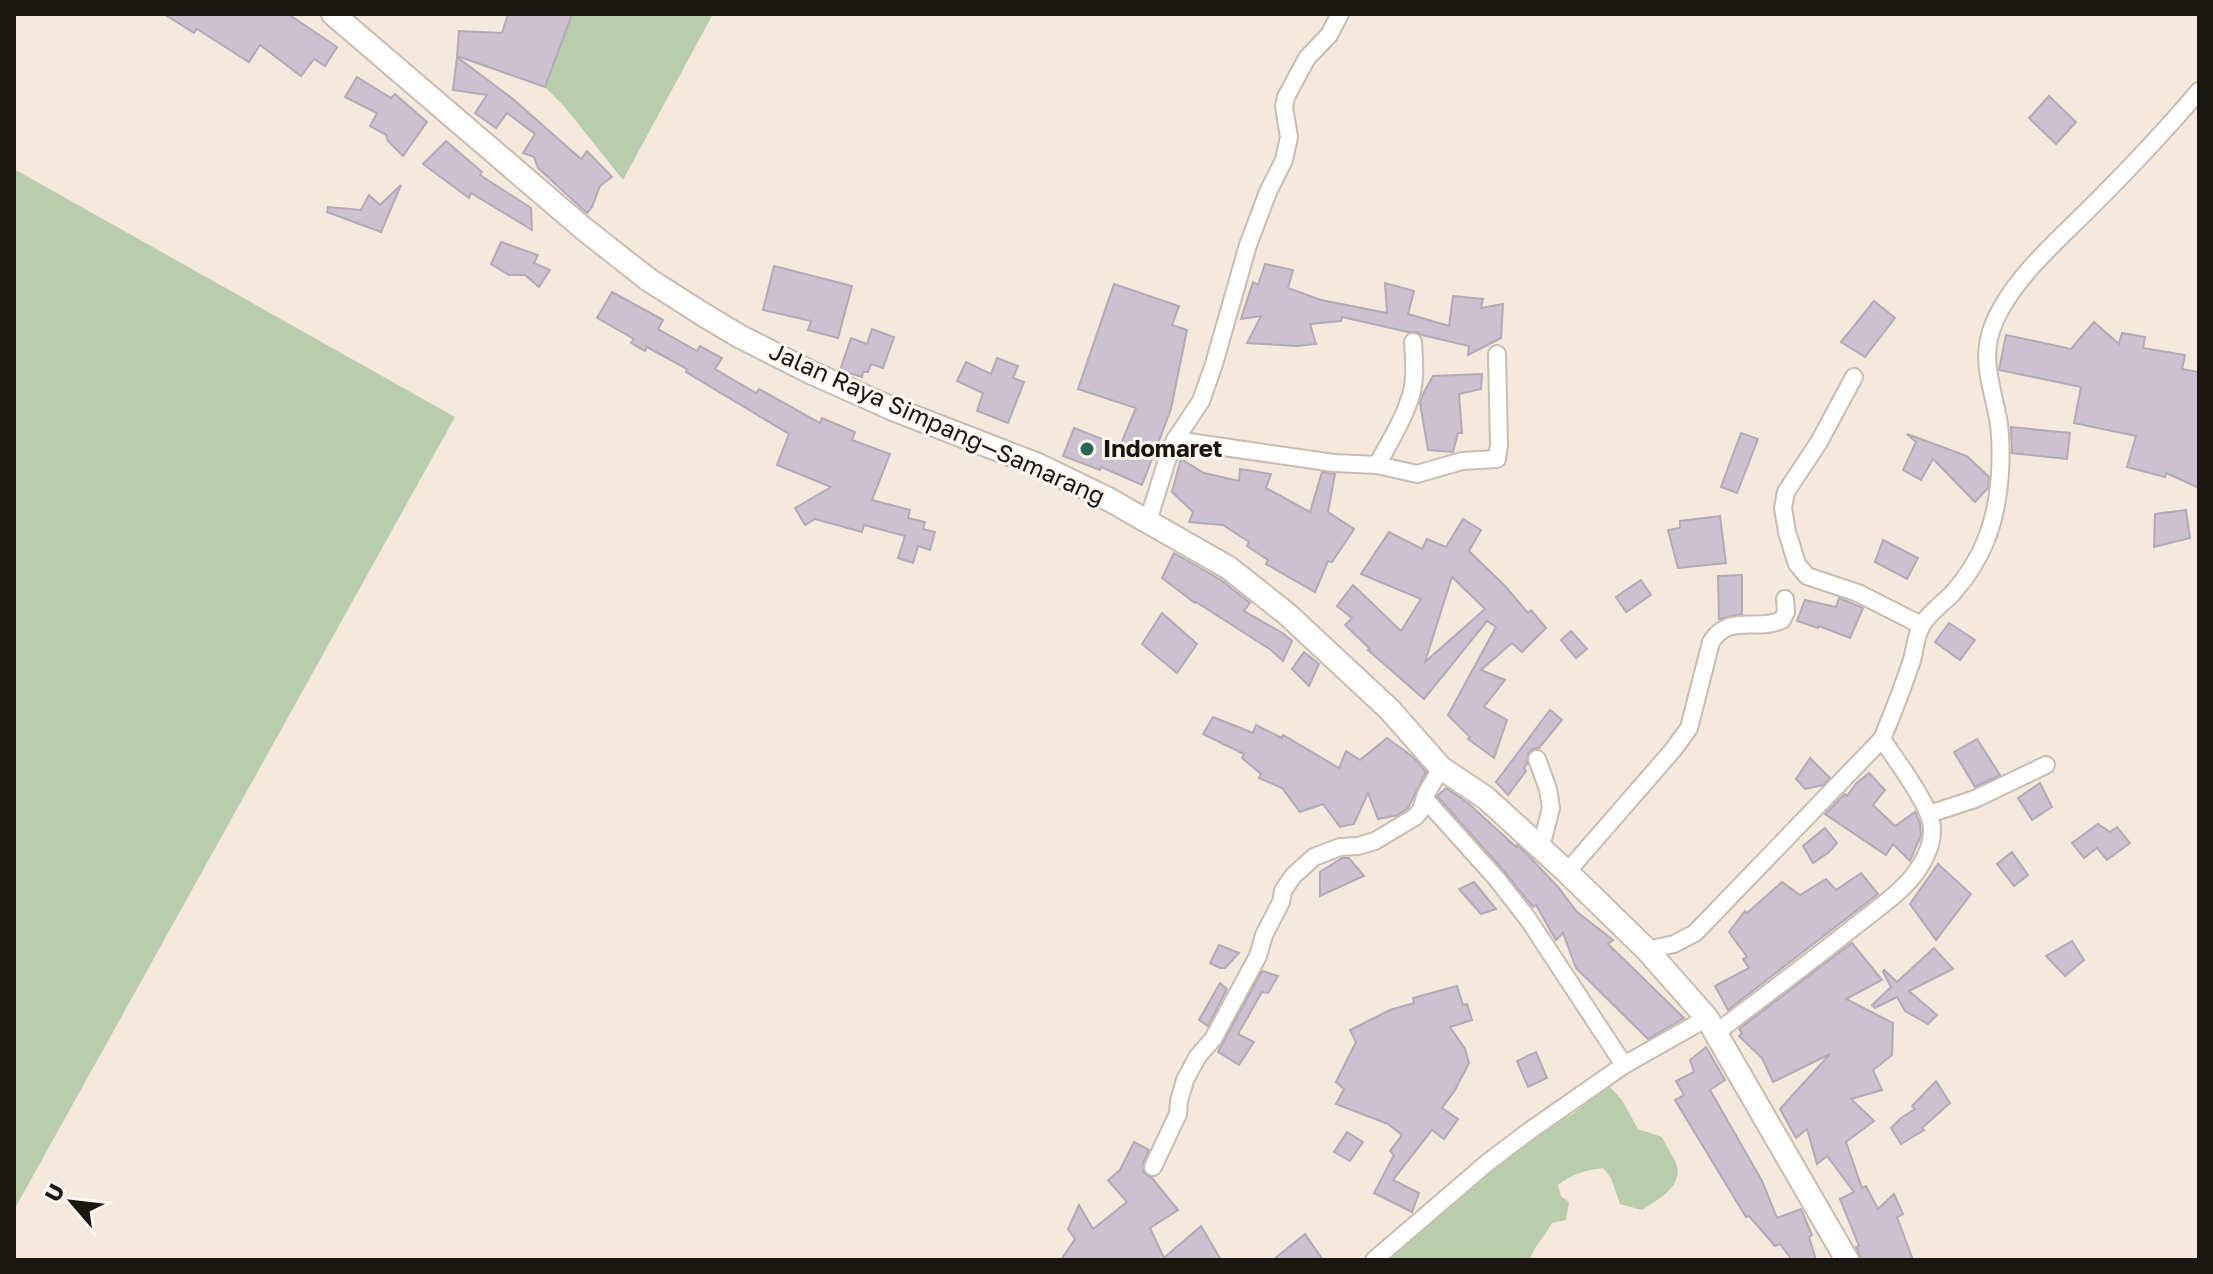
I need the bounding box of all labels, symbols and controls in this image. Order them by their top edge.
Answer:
street label: Jalan Raya Simpang—Samarang [765,335,1110,510]
place label: Indomaret [1103,433,1222,462]
marker: Indomaret [1078,440,1096,458]
north arrow [32,1162,112,1242]
text: U [38,1179,70,1206]

